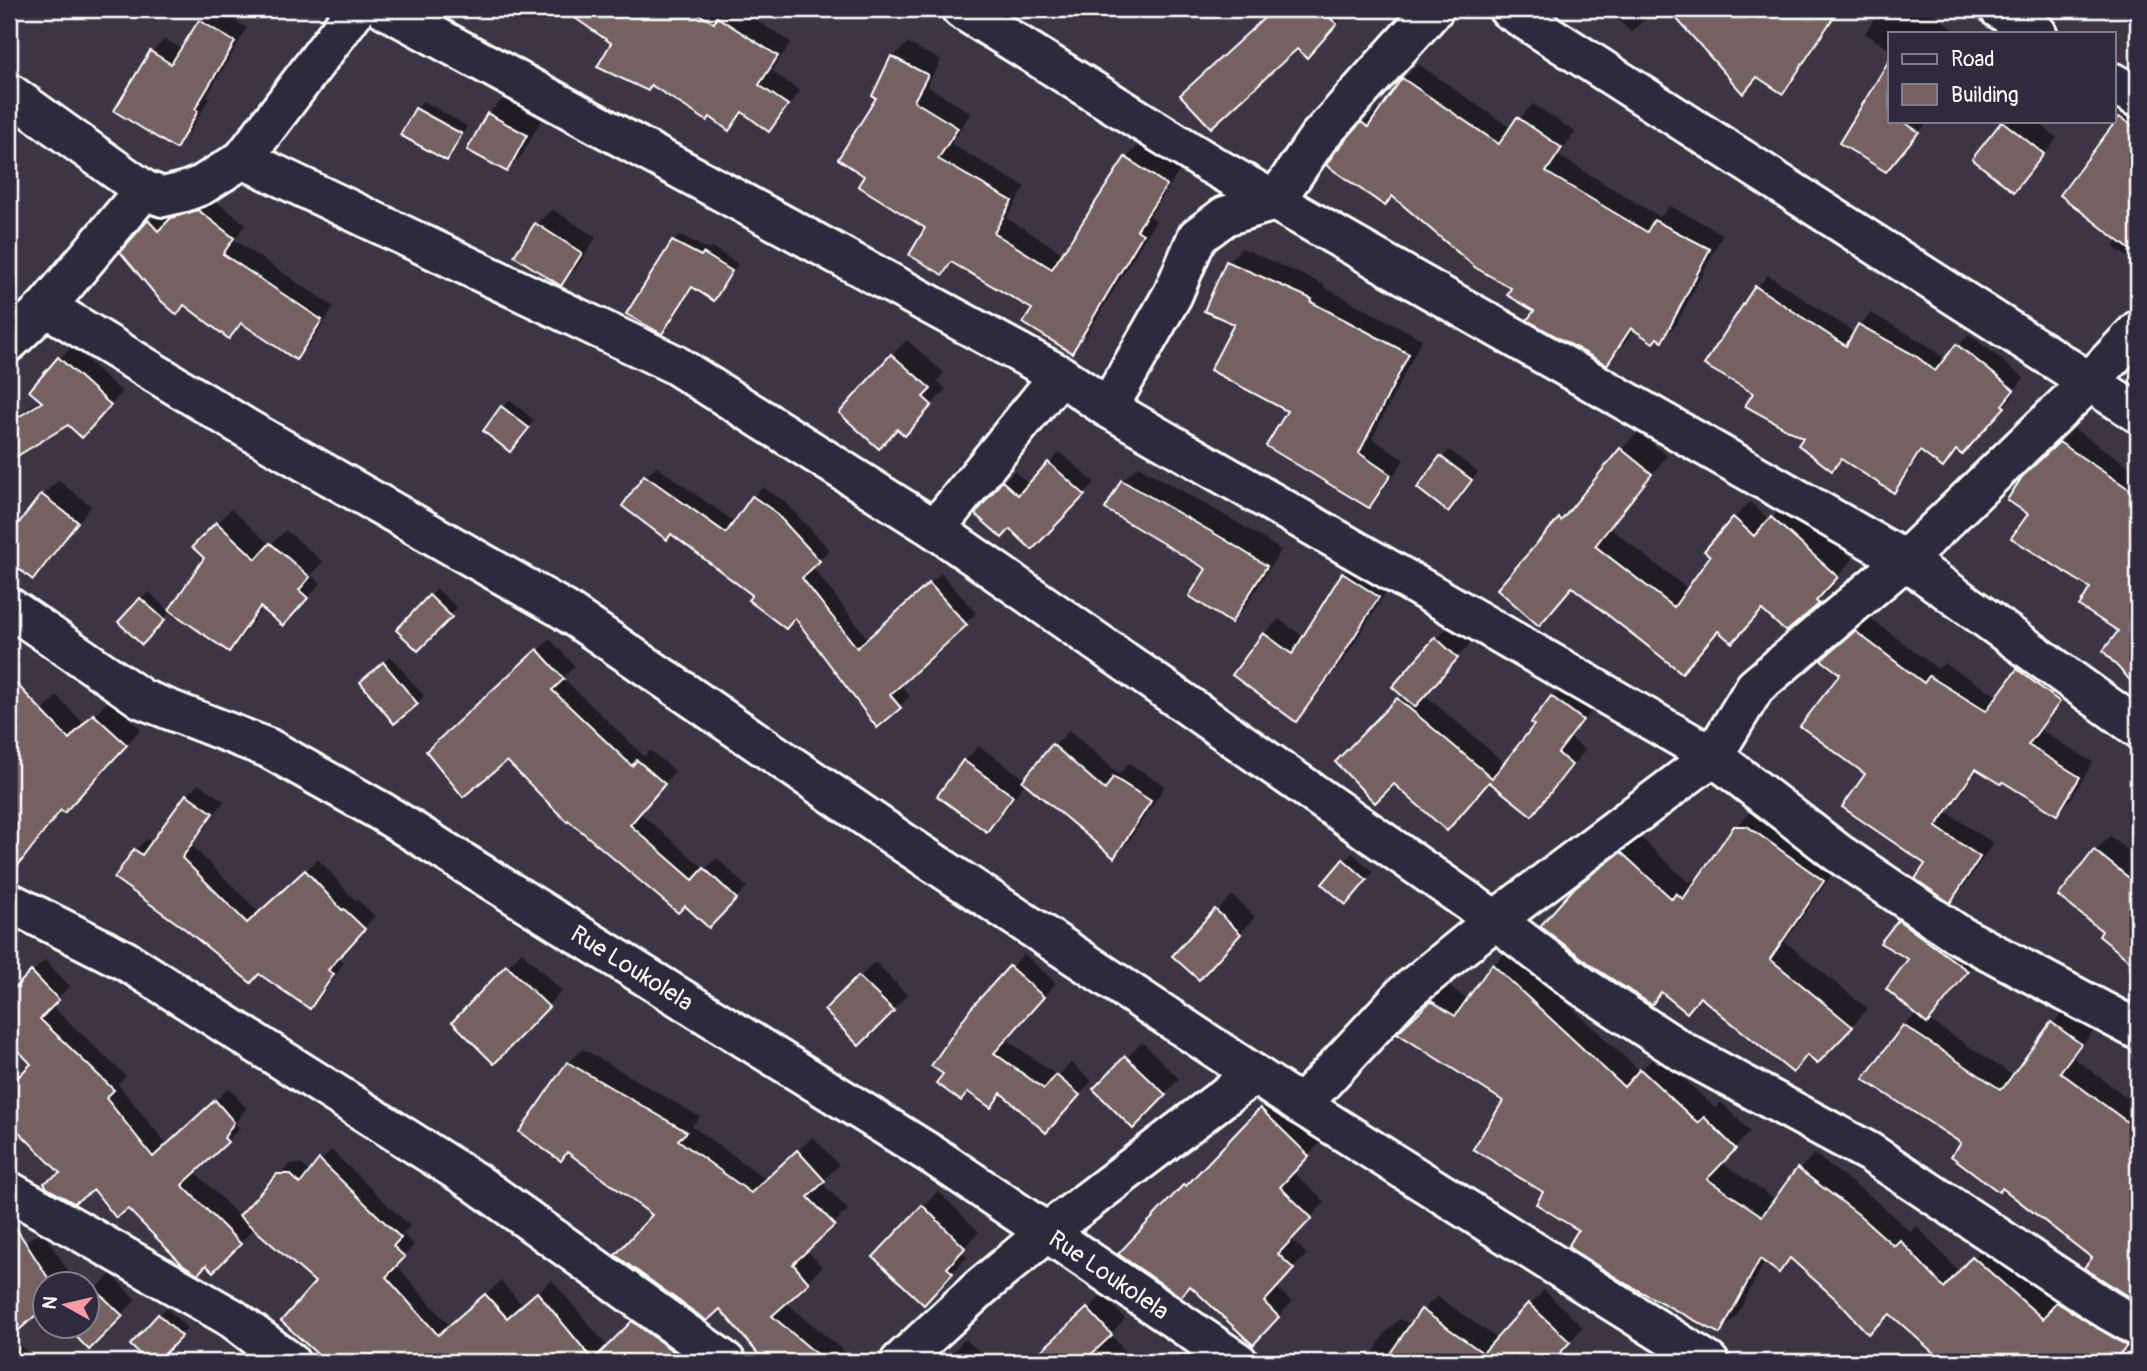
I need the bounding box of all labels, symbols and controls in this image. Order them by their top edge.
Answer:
legend [1888,32,2116,122]
text: Road [1951,46,1995,73]
text: Building [1951,82,2018,109]
street label: Rue Loukolela [565,919,698,1018]
street label: Rue Loukolela [1043,1225,1174,1326]
north arrow [32,1270,102,1340]
text: N [37,1295,63,1311]

